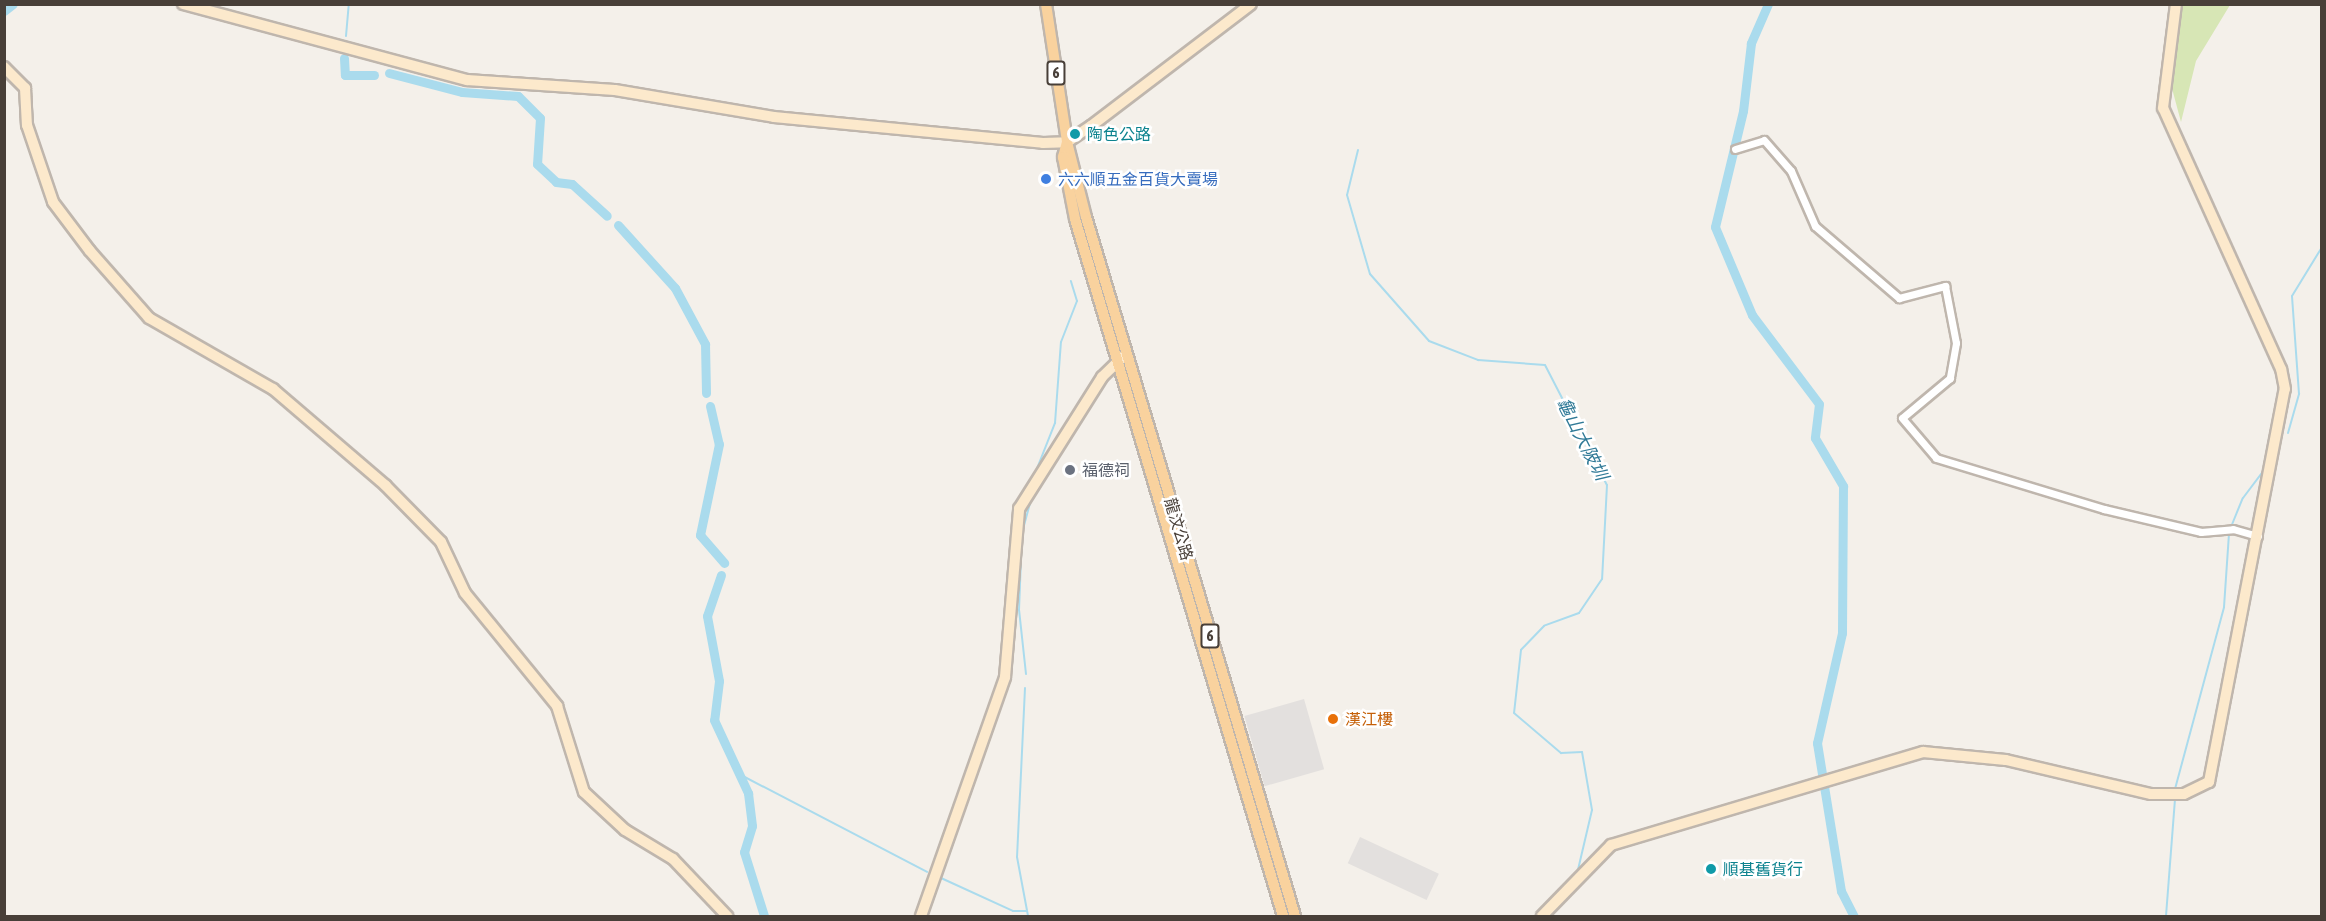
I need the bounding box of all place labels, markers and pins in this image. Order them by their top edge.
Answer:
place label: 陶色公路 [1087,124,1151,144]
marker: 陶色公路 [1068,127,1082,141]
place label: 六六順五金百貨大賣場 [1058,169,1218,189]
marker: 六六順五金百貨大賣場 [1039,172,1053,186]
place label: 福德祠 [1082,460,1130,480]
marker: 福德祠 [1063,463,1077,477]
place label: 漢江樓 [1345,709,1393,729]
marker: 漢江樓 [1326,712,1340,726]
place label: 順基舊貨行 [1723,859,1803,879]
marker: 順基舊貨行 [1704,862,1718,876]

